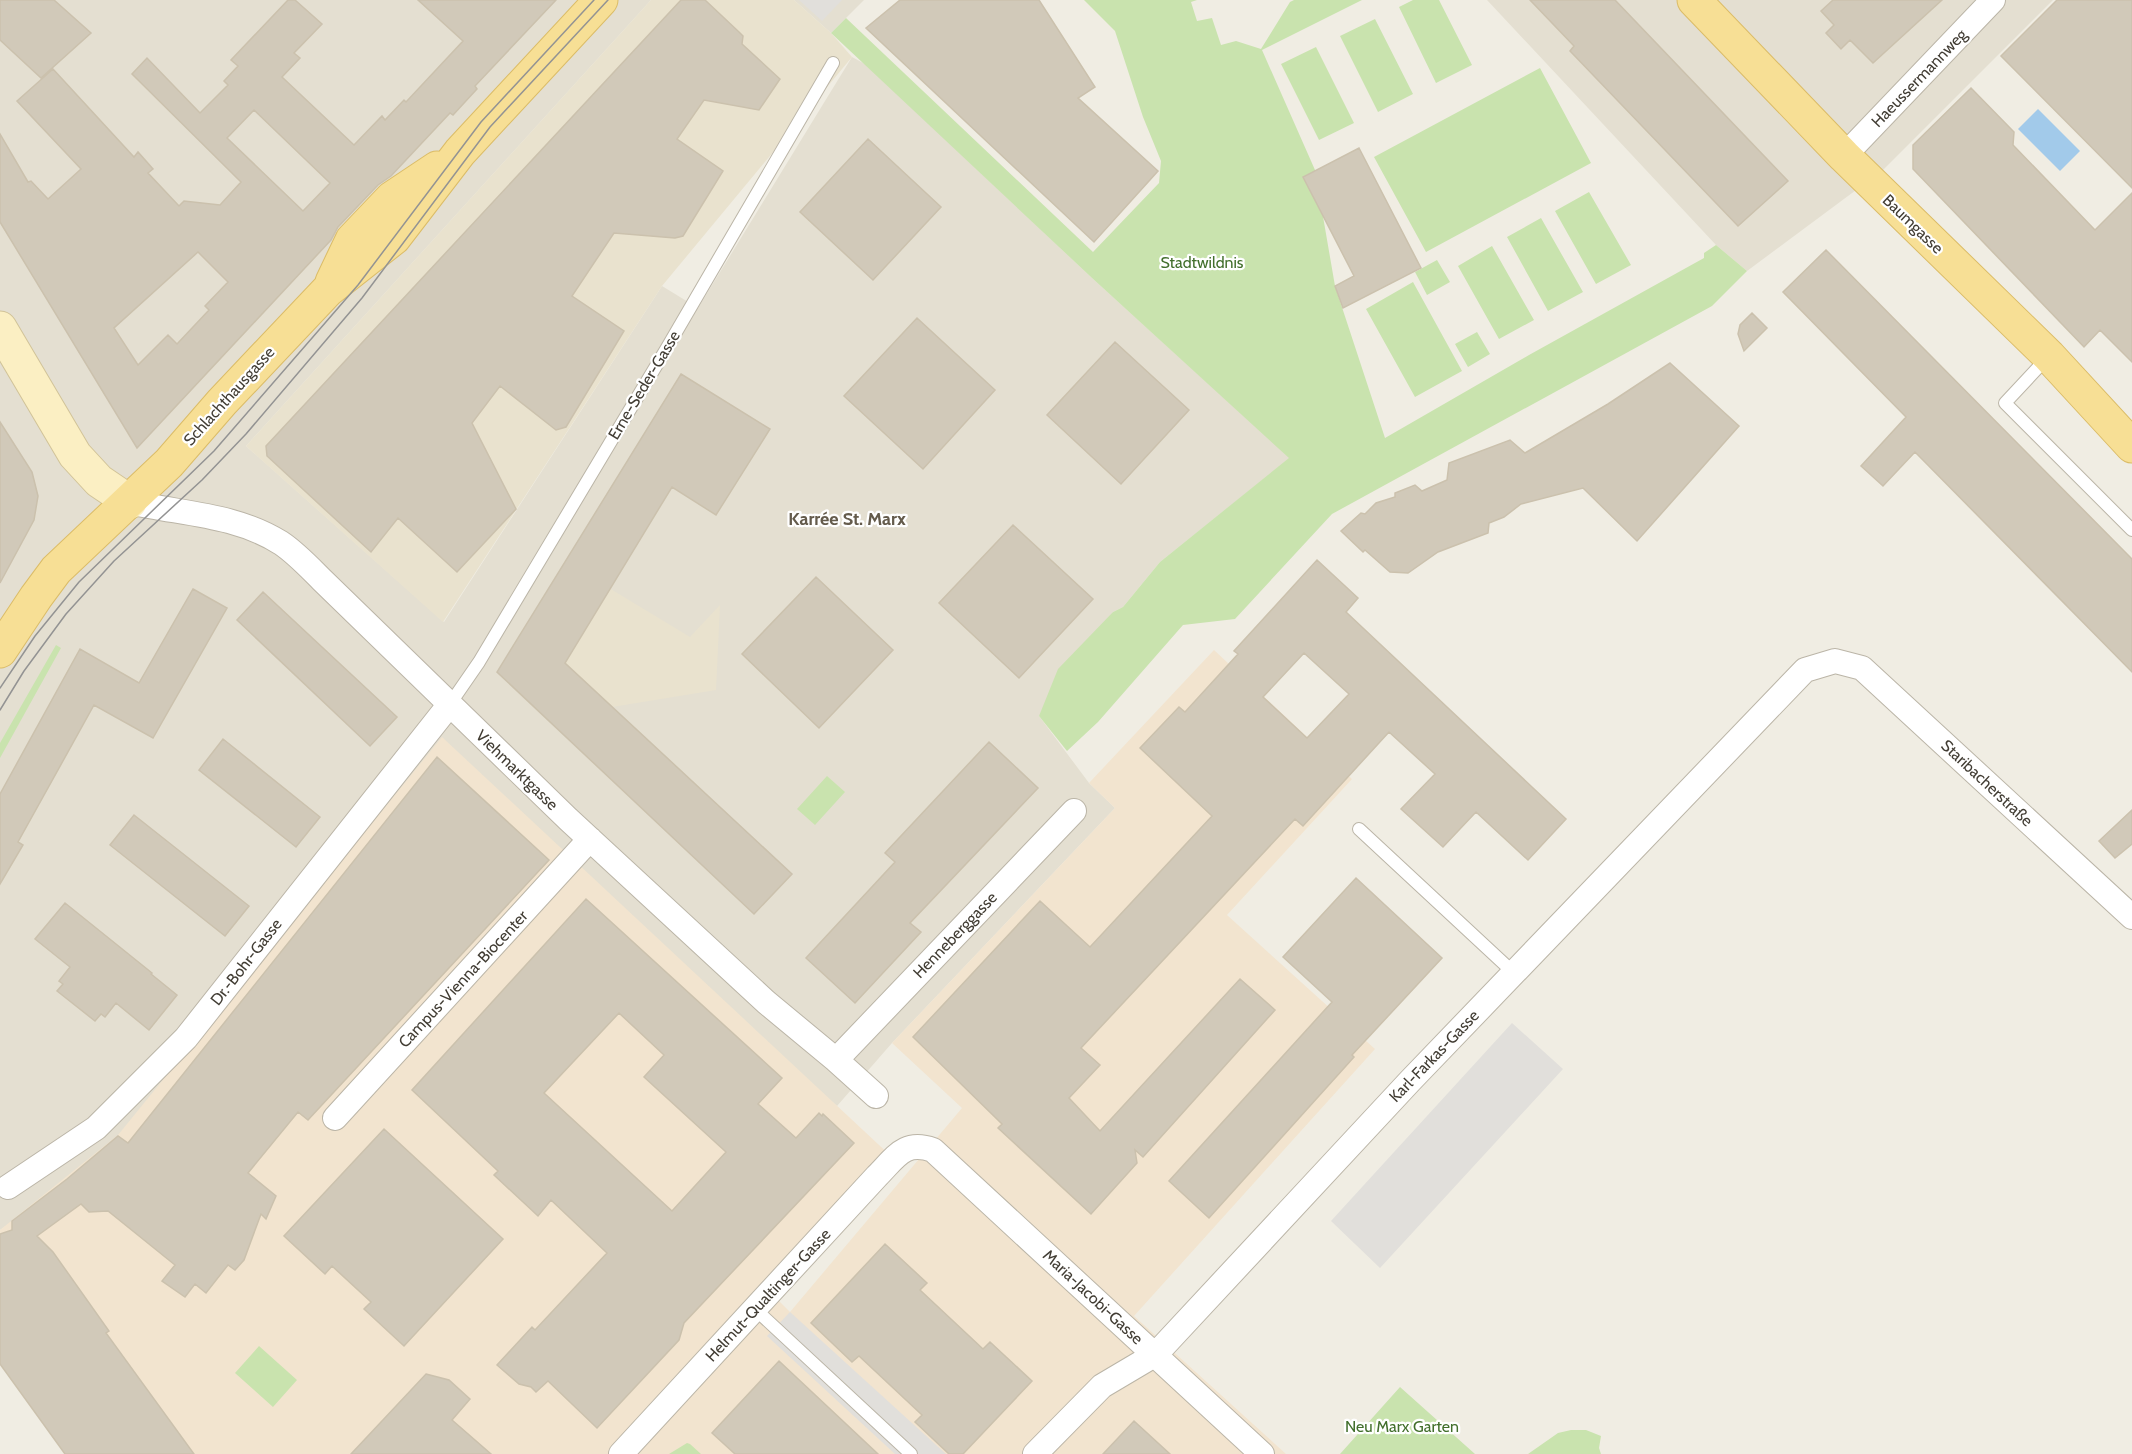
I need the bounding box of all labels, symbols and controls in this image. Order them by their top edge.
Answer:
street label: Haeussermannweg [1867,24,1971,131]
street label: Baumgasse [1879,191,1947,257]
park label: Stadtwildnis [1161,253,1244,272]
street label: Erne-Seder-Gasse [604,327,684,443]
street label: Schlachthausgasse [180,343,278,449]
district label: Karrée St. Marx [788,508,906,530]
street label: Viehmarktgasse [472,726,562,814]
street label: Staribacherstraße [1937,736,2037,830]
street label: Henneberggasse [909,888,1001,982]
street label: Campus-Vienna-Biocenter [394,906,532,1052]
street label: Dr.-Bohr-Gasse [206,915,286,1009]
street label: Karl-Farkas-Gasse [1385,1006,1483,1106]
street label: Helmut-Qualtinger-Gasse [701,1225,835,1365]
street label: Maria-Jacobi-Gasse [1039,1246,1147,1348]
park label: Neu Marx Garten [1345,1417,1459,1436]

